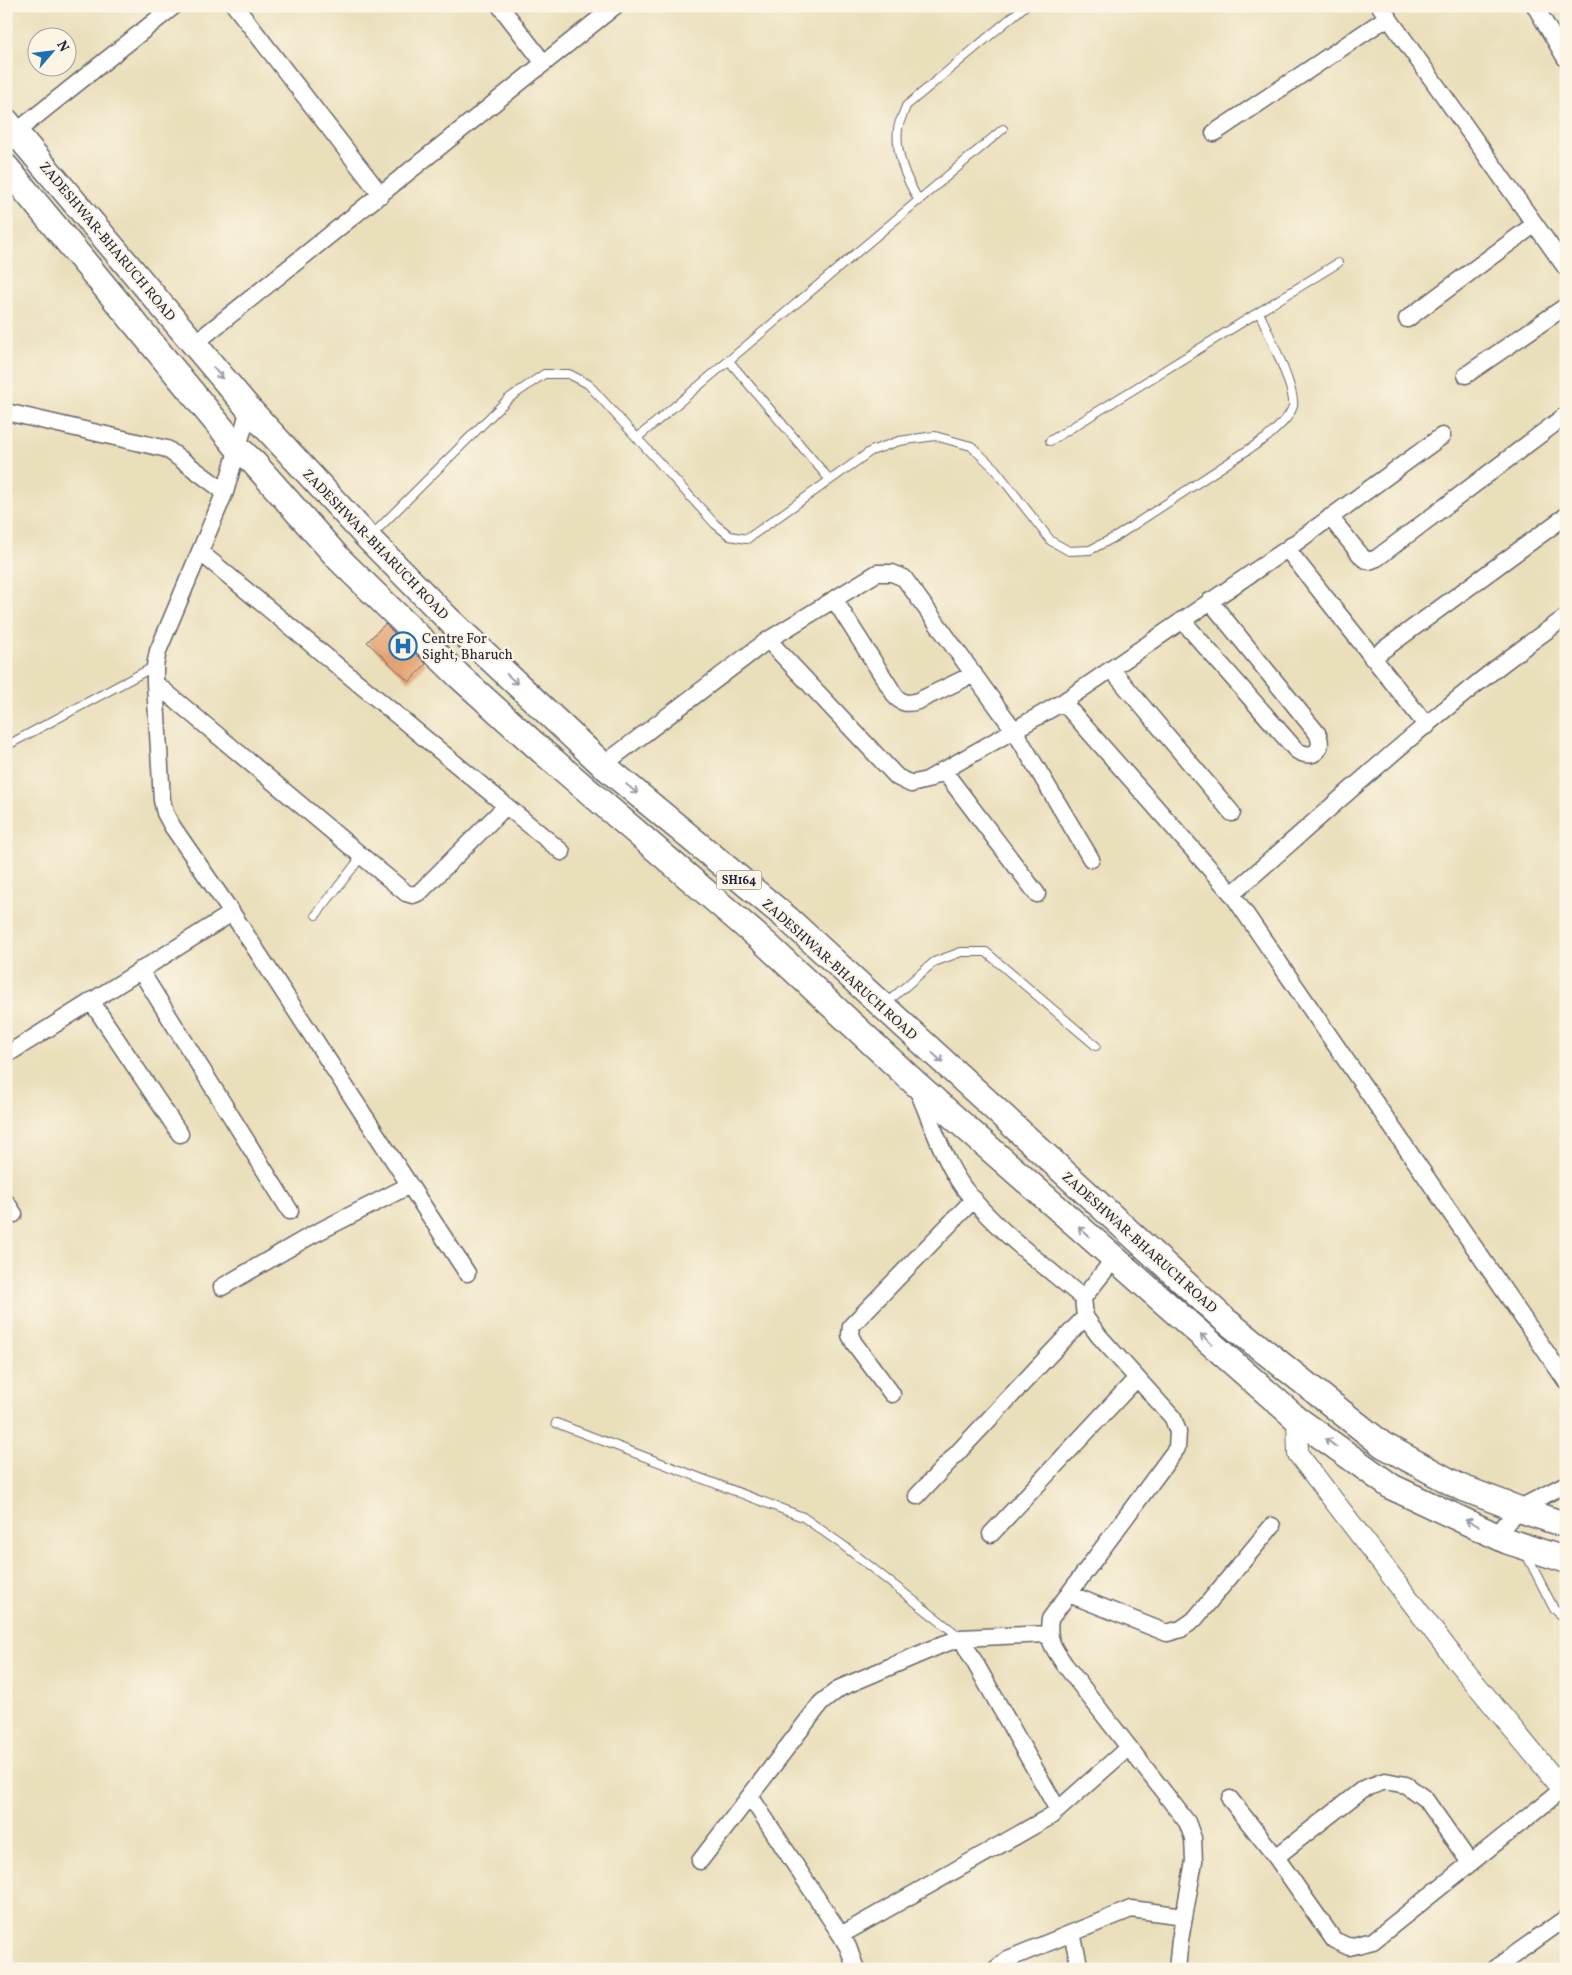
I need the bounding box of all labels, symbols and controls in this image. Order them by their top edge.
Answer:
north arrow [28,28,78,78]
text: N [51,38,73,56]
street label: ZADESHWAR-BHARUCH ROAD [34,158,179,326]
one-way arrow [212,366,224,379]
street label: ZADESHWAR-BHARUCH ROAD [298,466,452,625]
place label: Centre For Sight, Bharuch [422,630,513,665]
hospital icon: Centre For Sight, Bharuch [388,631,418,661]
one-way arrow [506,673,518,685]
one-way arrow [625,783,638,795]
road number: SH164 [716,870,762,890]
street label: ZADESHWAR-BHARUCH ROAD [757,895,921,1045]
one-way arrow [931,1052,944,1064]
street label: ZADESHWAR-BHARUCH ROAD [1057,1168,1221,1318]
one-way arrow [1077,1227,1090,1238]
one-way arrow [1200,1334,1213,1345]
one-way arrow [1324,1438,1338,1448]
one-way arrow [1464,1518,1479,1528]

